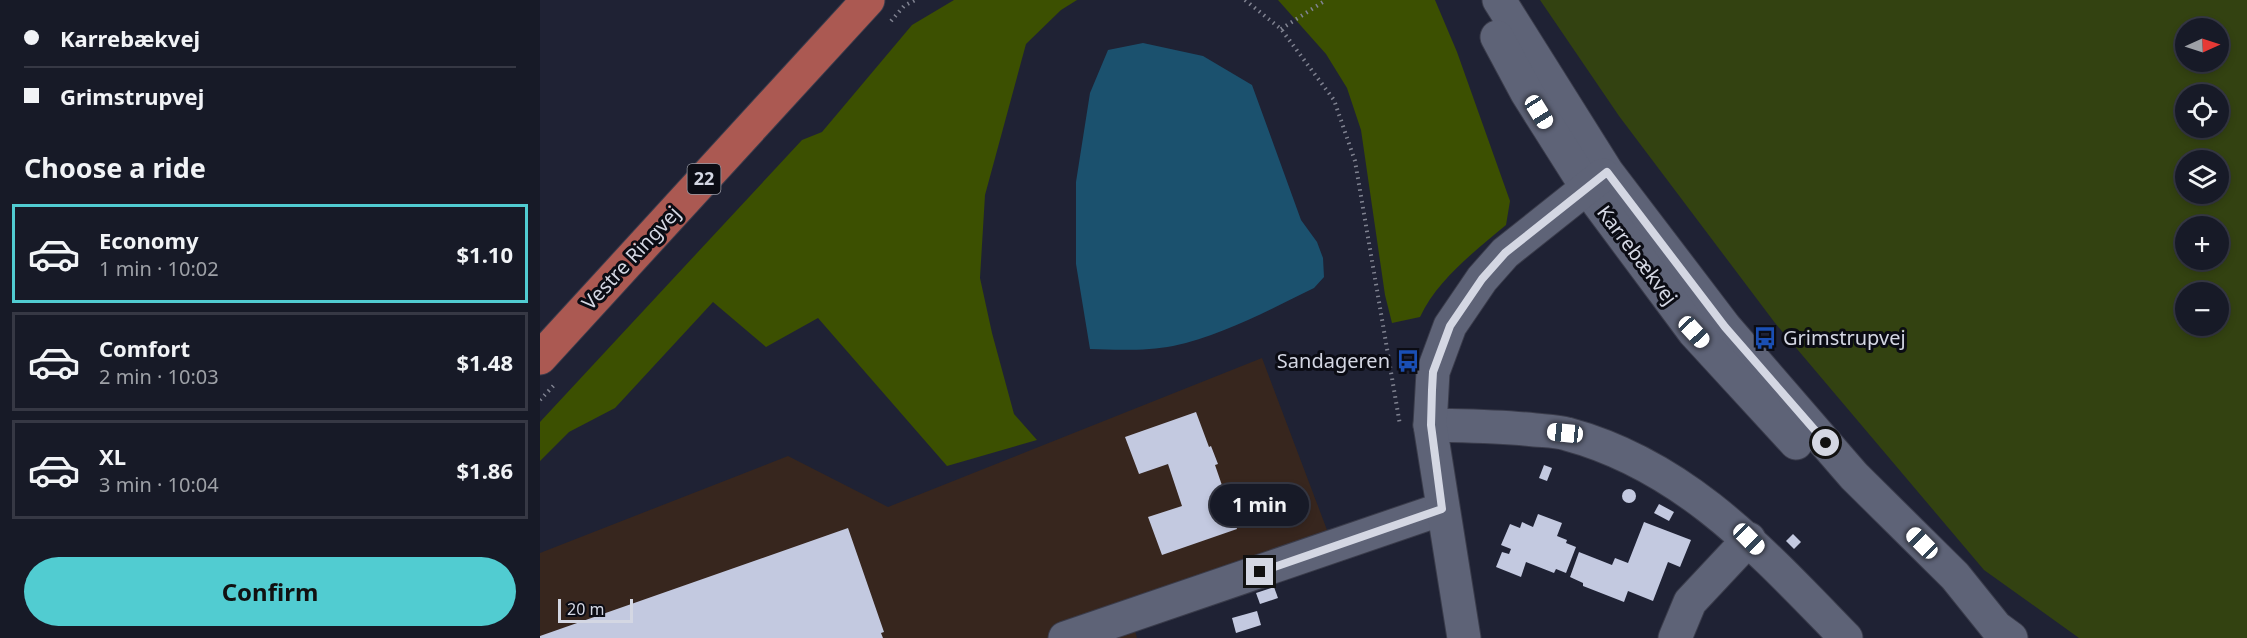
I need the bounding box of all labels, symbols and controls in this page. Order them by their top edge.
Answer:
north arrow [2175,18,2229,72]
map controls [2175,18,2229,336]
text: Karrebækvej [60,23,200,53]
text: Grimstrupvej [60,81,204,111]
button: locate [2175,84,2229,138]
car [1522,92,1556,132]
text: Choose a ride [24,149,206,186]
button: layers [2175,150,2229,204]
road number: 22 [688,164,720,194]
street label: Vestre Ringvej [575,200,686,315]
street label: Karrebækvej [1591,200,1684,310]
button: + [2175,216,2229,270]
text: Economy [99,225,198,255]
icon: car [27,227,81,281]
text: $1.10 [456,239,513,269]
text: 1 min · 10:02 [99,255,219,282]
button: − [2175,282,2229,336]
car [1675,313,1713,351]
place label: Grimstrupvej [1783,324,1906,351]
bus stop icon: Grimstrupvej [1752,325,1778,351]
text: Comfort [99,333,190,363]
icon: car [27,335,81,389]
text: $1.48 [456,347,513,377]
place label: Sandageren [1277,347,1390,374]
bus stop icon: Sandageren [1395,348,1421,374]
text: 2 min · 10:03 [99,363,219,390]
car [1546,422,1584,444]
route start [1812,429,1839,456]
text: XL [99,441,126,471]
icon: car [27,443,81,497]
text: $1.86 [456,455,513,485]
text: 3 min · 10:04 [99,471,219,498]
callout: 1 min [1210,485,1310,527]
text: 1 min [1232,491,1287,518]
car [1730,520,1768,558]
car [1903,524,1941,562]
button: Confirm [24,557,516,626]
route end [1246,558,1273,585]
scale bar [558,596,633,624]
text: 20 m [567,598,604,620]

